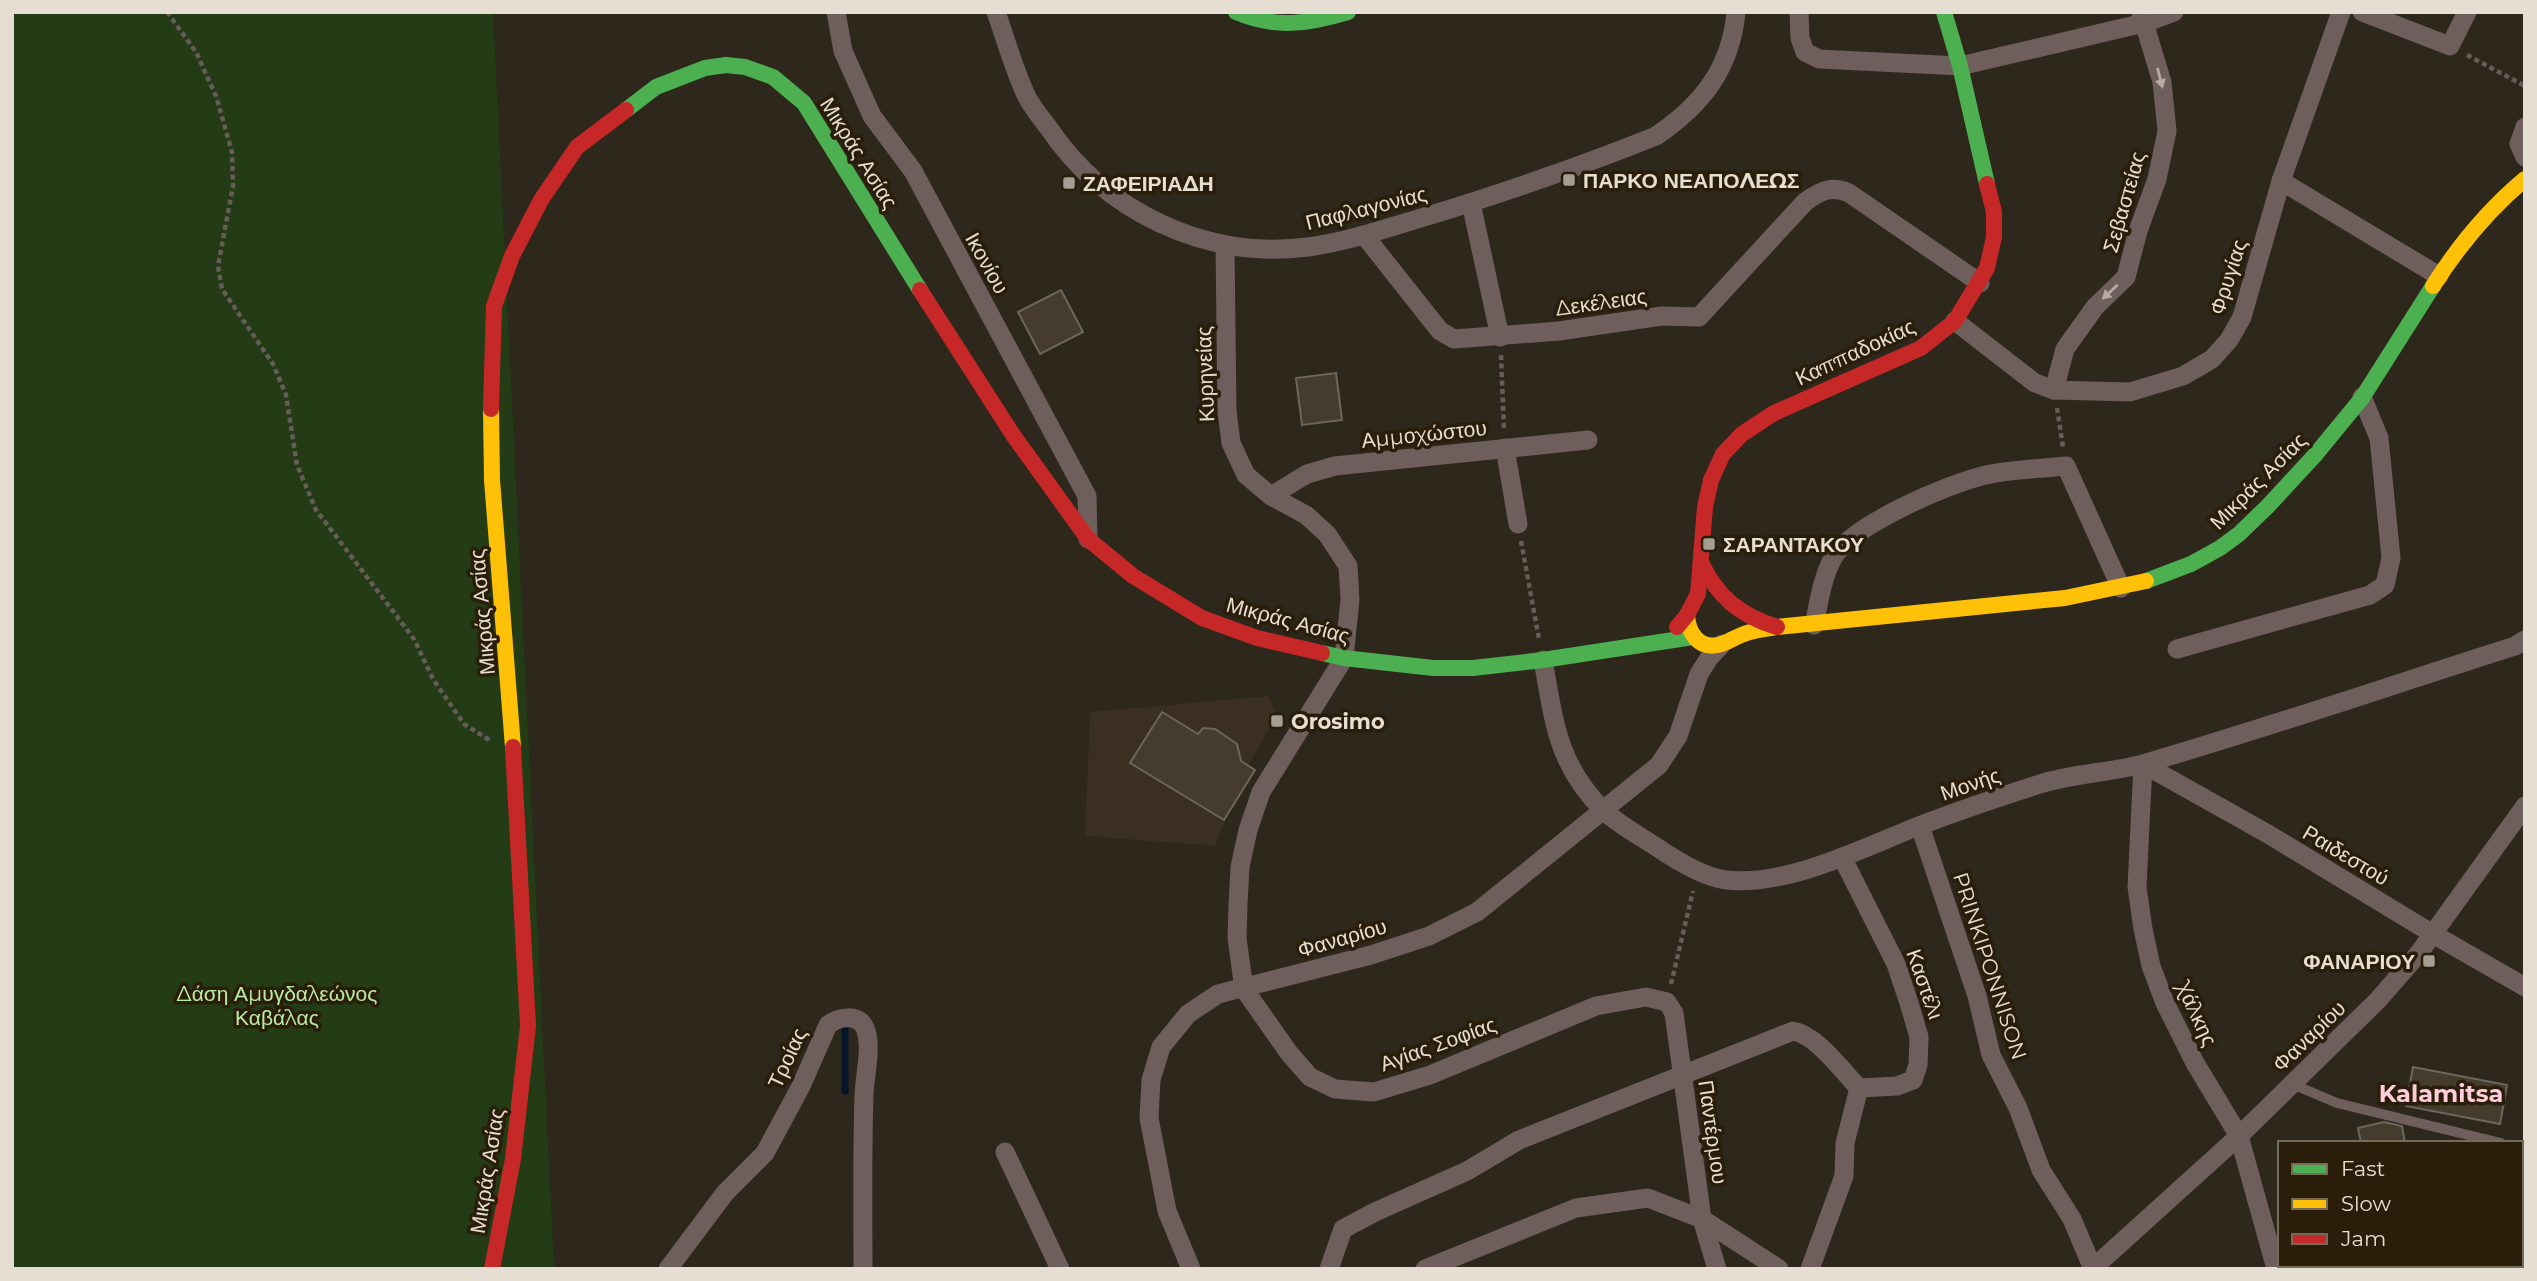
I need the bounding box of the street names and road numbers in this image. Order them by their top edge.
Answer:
street label: Μικράς Ασίας [815,93,903,213]
street label: Σεβαστείας [2098,149,2150,255]
street label: Παφλαγονίας [1303,181,1429,235]
street label: Ικονίου [960,228,1014,298]
street label: Φρυγίας [2204,236,2252,318]
street label: Δεκέλειας [1554,283,1648,321]
street label: Καππαδοκίας [1791,313,1919,391]
street label: Κυρηνείας [1191,326,1219,422]
street label: Αμμοχώστου [1360,415,1488,453]
street label: Μικράς Ασίας [2205,428,2311,534]
street label: Μικράς Ασίας [464,548,500,676]
street label: Μικράς Ασίας [1224,592,1352,648]
street label: Μονής [1937,762,2003,806]
street label: Ραιδεστού [2298,820,2394,890]
street label: PRINKIPONNISON [1948,869,2032,1063]
street label: Φαναρίου [1295,913,1389,963]
street label: Καστέλι [1901,946,1949,1023]
street label: Χάλκης [2170,975,2223,1050]
street label: Φαναρίου [2267,995,2351,1077]
street label: Αγίας Σοφίας [1377,1011,1499,1077]
street label: Τροίας [762,1024,812,1092]
street label: Παντέρμου [1693,1078,1733,1186]
street label: Μικράς Ασίας [465,1107,509,1235]

